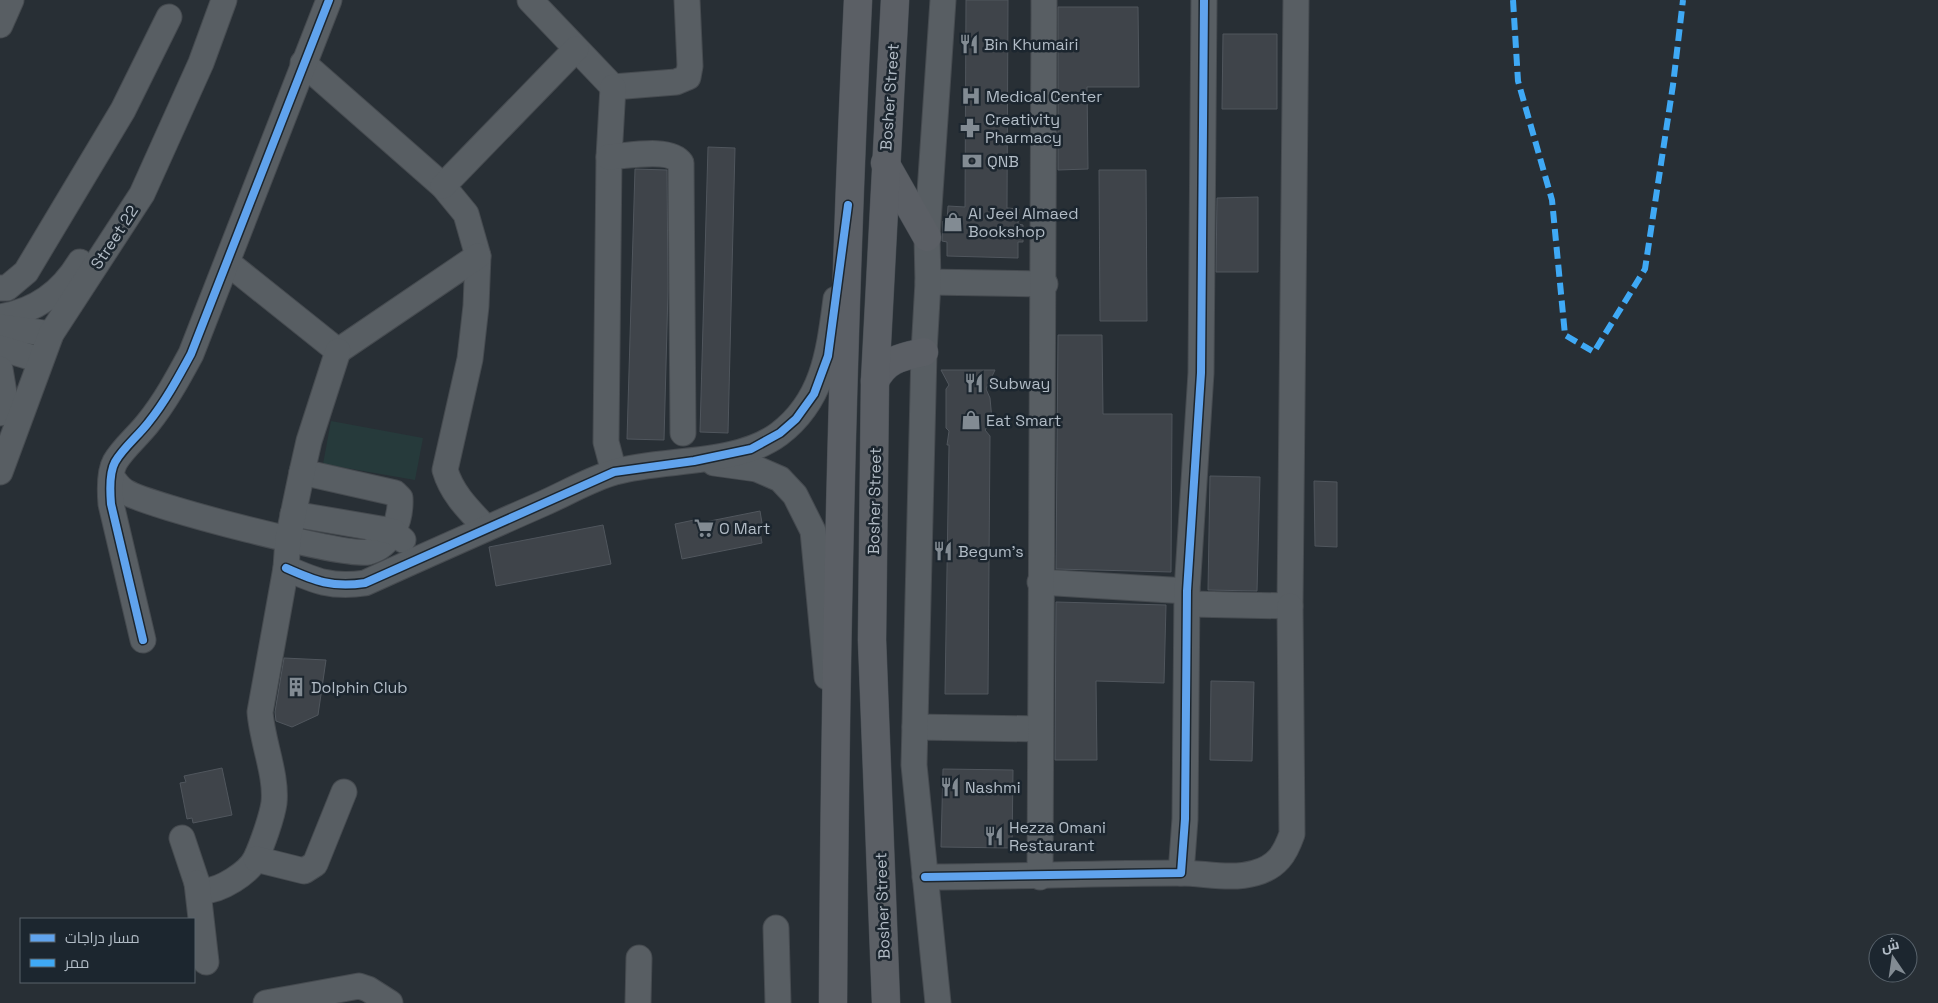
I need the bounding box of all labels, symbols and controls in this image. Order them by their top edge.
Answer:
restaurant icon: Bin Khumairi [958,33,980,55]
place label: Bin Khumairi [984,34,1078,55]
street label: Bosher Street [875,43,904,151]
hospital icon: Medical Center [960,85,982,107]
place label: Medical Center [986,86,1102,107]
place label: Creativity Pharmacy [985,109,1062,148]
pharmacy icon: Creativity Pharmacy [959,117,981,139]
bank icon: QNB [961,150,983,172]
place label: QNB [987,151,1019,172]
street label: Street 22 [86,201,143,273]
place label: Al Jeel Almaed Bookshop [968,203,1078,242]
shop icon: Al Jeel Almaed Bookshop [942,211,964,233]
restaurant icon: Subway [963,372,985,394]
place label: Subway [989,373,1050,394]
shop icon: Eat Smart [960,409,982,431]
place label: Eat Smart [986,410,1061,431]
street label: Bosher Street [863,447,886,555]
supermarket icon: O Mart [693,517,715,539]
place label: O Mart [719,518,770,539]
restaurant icon: Begum's [932,540,954,562]
place label: Begum's [958,541,1024,562]
building icon: Dolphin Club [285,676,307,698]
place label: Dolphin Club [311,677,408,698]
restaurant icon: Nashmi [939,776,961,798]
place label: Nashmi [965,777,1021,798]
place label: Hezza Omani Restaurant [1009,817,1106,856]
restaurant icon: Hezza Omani Restaurant [983,825,1005,847]
street label: Bosher Street [870,852,895,960]
legend [20,918,195,983]
text: مسار دراجات [65,928,140,947]
north arrow [1868,933,1918,983]
text: ش [1879,935,1901,956]
text: ممر [64,953,89,972]

